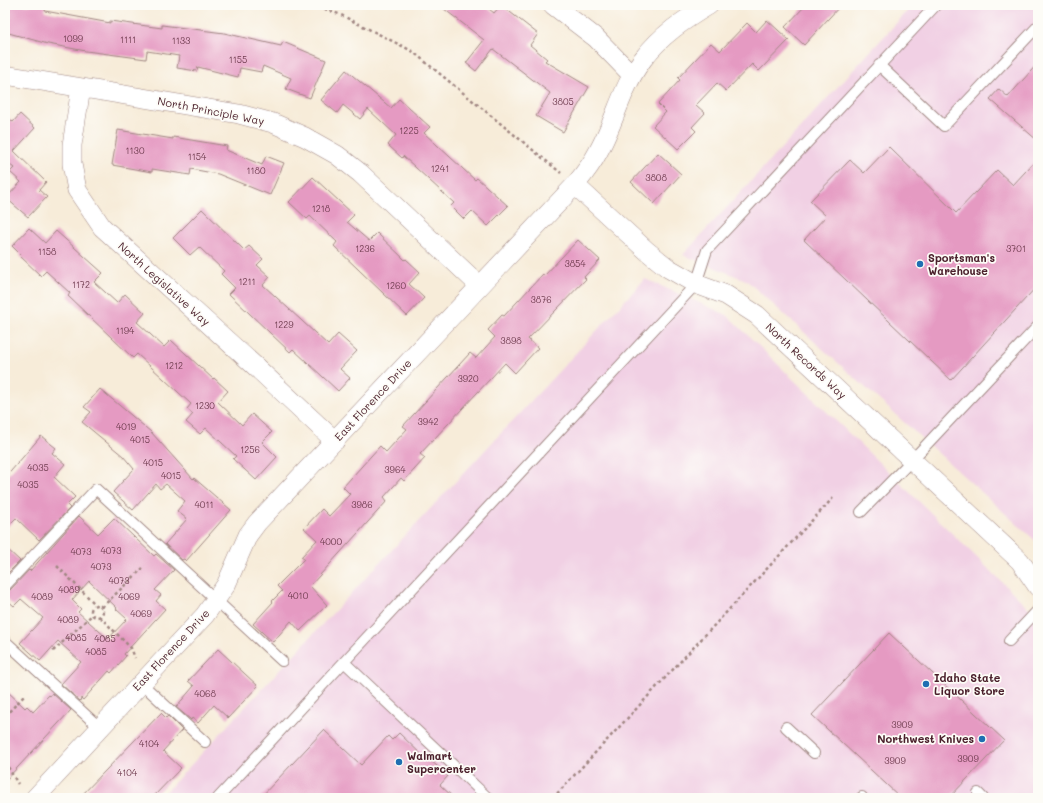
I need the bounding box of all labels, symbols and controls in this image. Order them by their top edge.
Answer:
house number: 1099 [63,33,84,44]
house number: 1111 [120,34,136,45]
house number: 1133 [172,35,190,46]
house number: 1155 [229,54,247,65]
street label: North Principle Way [156,93,266,128]
house number: 3805 [552,96,574,107]
house number: 1225 [399,125,419,136]
house number: 1130 [126,145,145,156]
house number: 1154 [188,151,207,162]
house number: 1241 [431,163,449,174]
house number: 1180 [246,165,266,176]
house number: 3808 [645,172,667,183]
house number: 1218 [312,203,331,214]
street label: North Legislative Way [115,238,214,329]
house number: 1236 [355,243,375,254]
house number: 3701 [1006,243,1026,254]
house number: 1158 [38,246,57,257]
place label: Sportsman's Warehouse [928,250,995,278]
house number: 3854 [564,258,586,269]
marker: Sportsman's Warehouse [915,259,925,269]
house number: 1211 [238,276,256,287]
house number: 1172 [72,279,90,290]
house number: 1260 [386,280,406,291]
house number: 3876 [530,294,552,305]
house number: 1229 [274,319,294,330]
street label: North Records Way [763,319,850,402]
house number: 1194 [116,325,135,336]
house number: 3898 [500,335,522,346]
street label: East Florence Drive [331,355,415,444]
house number: 1212 [165,360,183,371]
house number: 3920 [457,373,479,384]
house number: 1230 [195,400,215,411]
house number: 3942 [418,416,438,427]
house number: 4019 [116,421,137,432]
house number: 4015 [130,434,150,445]
house number: 1256 [240,444,260,455]
house number: 4015 [143,457,163,468]
house number: 4035 [27,462,49,473]
house number: 3964 [384,464,406,475]
house number: 4015 [161,470,181,481]
house number: 4035 [17,479,39,490]
house number: 4011 [195,499,213,510]
house number: 3986 [351,499,373,510]
house number: 4000 [320,536,342,547]
house number: 4073 [100,545,122,556]
house number: 4073 [70,546,92,557]
house number: 4073 [90,561,112,572]
house number: 4073 [108,575,130,586]
house number: 4089 [58,584,80,595]
house number: 4010 [288,590,309,601]
house number: 4089 [31,591,53,602]
house number: 4069 [118,591,140,602]
street label: East Florence Drive [129,605,213,694]
house number: 4069 [130,608,152,619]
house number: 4089 [57,614,79,625]
house number: 4085 [65,632,87,643]
house number: 4085 [94,633,116,644]
house number: 4085 [85,646,107,657]
place label: Idaho State Liquor Store [934,670,1005,698]
marker: Idaho State Liquor Store [921,679,931,689]
house number: 4068 [194,688,216,699]
house number: 3909 [891,719,913,730]
place label: Northwest Knives [877,731,974,746]
marker: Northwest Knives [977,734,987,744]
house number: 4104 [139,738,160,749]
place label: Walmart Supercenter [407,748,476,776]
house number: 3909 [957,753,979,764]
house number: 3909 [884,755,906,766]
marker: Walmart Supercenter [394,757,404,767]
house number: 4104 [117,767,138,778]

